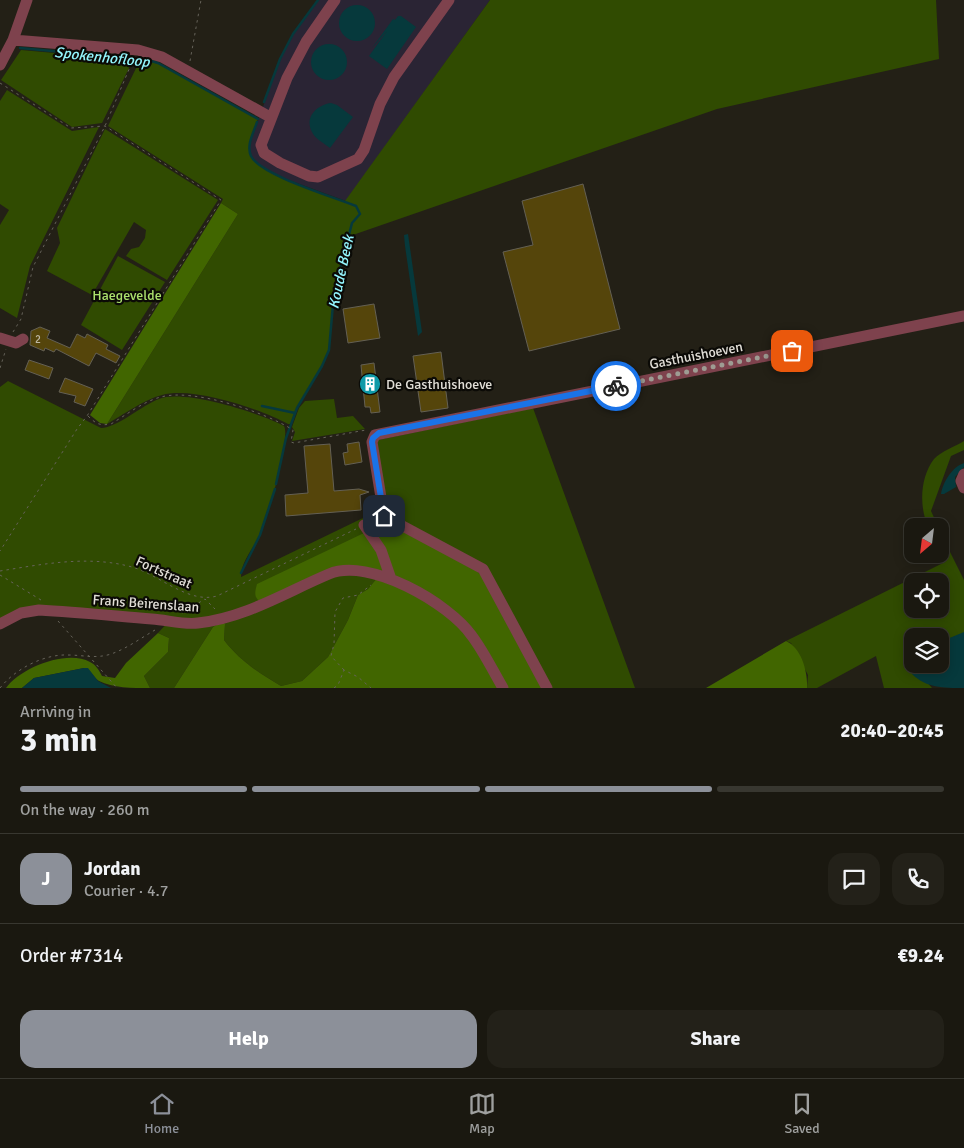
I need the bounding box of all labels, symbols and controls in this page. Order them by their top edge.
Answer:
water label: Spokenhofloop [54,43,151,71]
water label: Koude Beek [324,232,358,311]
park label: Haegevelde [92,287,162,304]
pin [771,330,813,372]
house number: 2 [35,333,41,346]
icon: bag [778,337,806,365]
street label: Gasthuishoeven [648,338,744,373]
courier [591,361,641,411]
building icon: De Gasthuishoeve [358,372,382,396]
icon: bike [602,372,630,400]
place label: De Gasthuishoeve [386,376,492,393]
pin [363,495,405,537]
icon: home [370,502,398,530]
north arrow [904,518,949,562]
map controls [904,518,949,673]
street label: Fortstraat [133,553,195,592]
button: locate [904,573,949,618]
street label: Frans Beirenslaan [92,591,200,616]
button: layers [904,628,949,673]
text: Arriving in [20,702,91,722]
text: 20:40–20:45 [840,719,944,743]
text: 3 min [20,721,97,760]
text: On the way · 260 m [20,800,150,820]
button: chat [828,853,880,905]
button: phone [892,853,944,905]
text: Jordan [84,857,141,881]
text: J [42,867,50,891]
text: Courier · 4.7 [84,881,168,901]
text: Order #7314 [20,944,123,968]
text: €9.24 [898,944,944,968]
button: Help [20,1010,477,1068]
button: Share [487,1010,944,1068]
tab: Home [144,1090,179,1137]
tab: Map [468,1090,496,1137]
tab: Saved [784,1090,820,1137]

